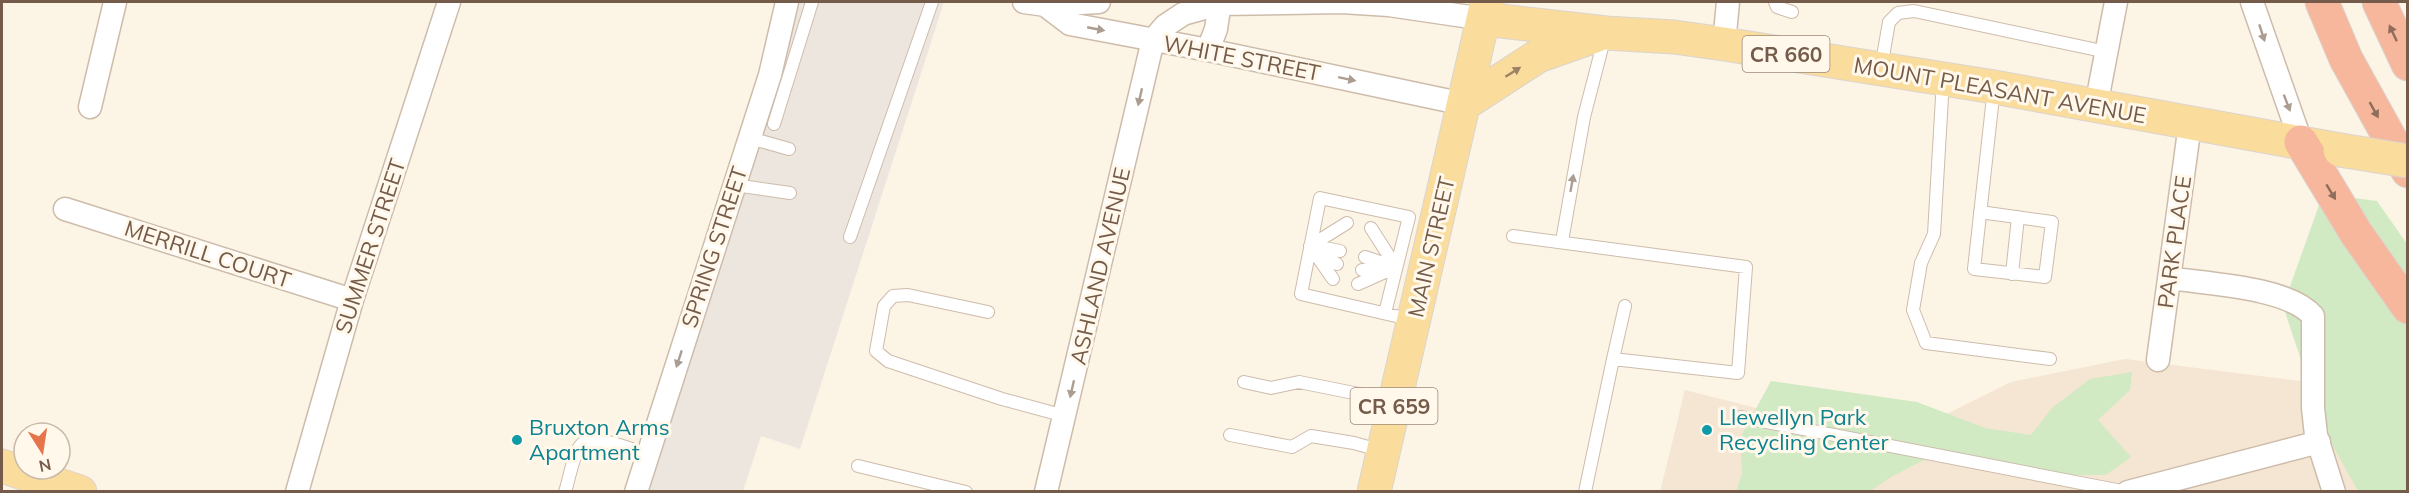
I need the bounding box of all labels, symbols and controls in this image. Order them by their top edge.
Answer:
one-way arrow [2388,23,2398,41]
one-way arrow [2258,24,2267,42]
one-way arrow [1087,25,1106,34]
street label: WHITE STREET [1161,29,1323,87]
road number: CR 660 [1742,36,1830,72]
street label: MOUNT PLEASANT AVENUE [1852,50,2148,130]
one-way arrow [1505,67,1521,78]
one-way arrow [1338,75,1356,85]
one-way arrow [1134,88,1144,106]
one-way arrow [2282,94,2292,112]
one-way arrow [2369,102,2379,119]
street label: SUMMER STREET [329,155,411,337]
street label: SPRING STREET [675,163,753,331]
street label: ASHLAND AVENUE [1064,165,1136,367]
one-way arrow [1568,173,1577,192]
street label: MAIN STREET [1401,174,1461,320]
street label: PARK PLACE [2151,174,2197,310]
one-way arrow [2326,184,2336,201]
street label: MERRILL COURT [121,214,295,294]
one-way arrow [673,350,683,368]
one-way arrow [1066,380,1076,399]
road number: CR 659 [1350,388,1438,424]
place label: Llewellyn Park Recycling Center [1719,403,1888,456]
place label: Bruxton Arms Apartment [529,413,670,466]
north arrow [12,421,72,481]
marker: Llewellyn Park Recycling Center [1700,423,1714,437]
marker: Bruxton Arms Apartment [510,433,524,447]
text: N [37,455,53,477]

